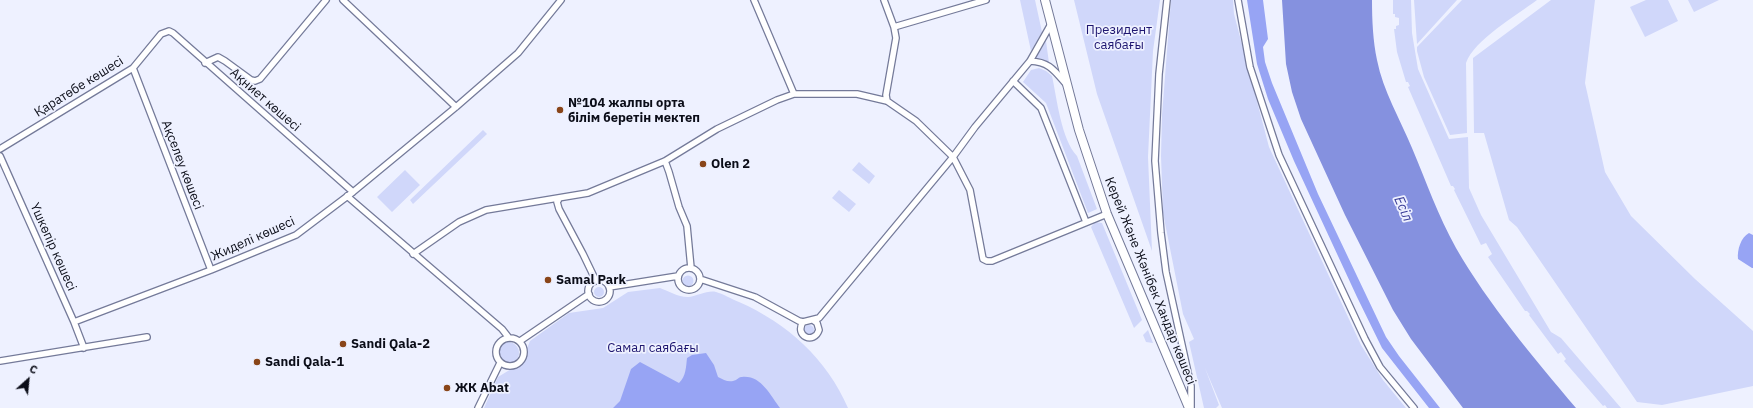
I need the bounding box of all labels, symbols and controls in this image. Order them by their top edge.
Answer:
park label: Президент саябағы [1086,22,1152,53]
street label: Қаратөбе көшесі [32,53,126,121]
street label: Ақниет көшесі [226,65,304,135]
place label: №104 жалпы орта білім беретін мектеп [568,95,700,126]
marker: №104 жалпы орта білім беретін мектеп [555,105,565,115]
street label: Ақселеу көшесі [158,118,206,212]
place label: Olen 2 [711,156,750,172]
marker: Olen 2 [698,159,708,169]
street label: Керей Және Жәнібек Хандар көшесі [1101,175,1199,387]
water label: Есіл [1390,194,1416,224]
street label: Үшкөпір көшесі [27,201,79,293]
street label: Жиделі көшесі [209,214,297,264]
place label: Samal Park [556,272,626,288]
marker: Samal Park [543,275,553,285]
place label: Sandi Qala-2 [351,336,430,352]
marker: Sandi Qala-2 [338,339,348,349]
park label: Самал саябағы [607,340,699,356]
place label: Sandi Qala-1 [265,354,344,370]
marker: Sandi Qala-1 [252,357,262,367]
north arrow [8,360,48,400]
text: С [27,361,40,377]
place label: ЖК Abat [455,380,509,396]
marker: ЖК Abat [442,383,452,393]

